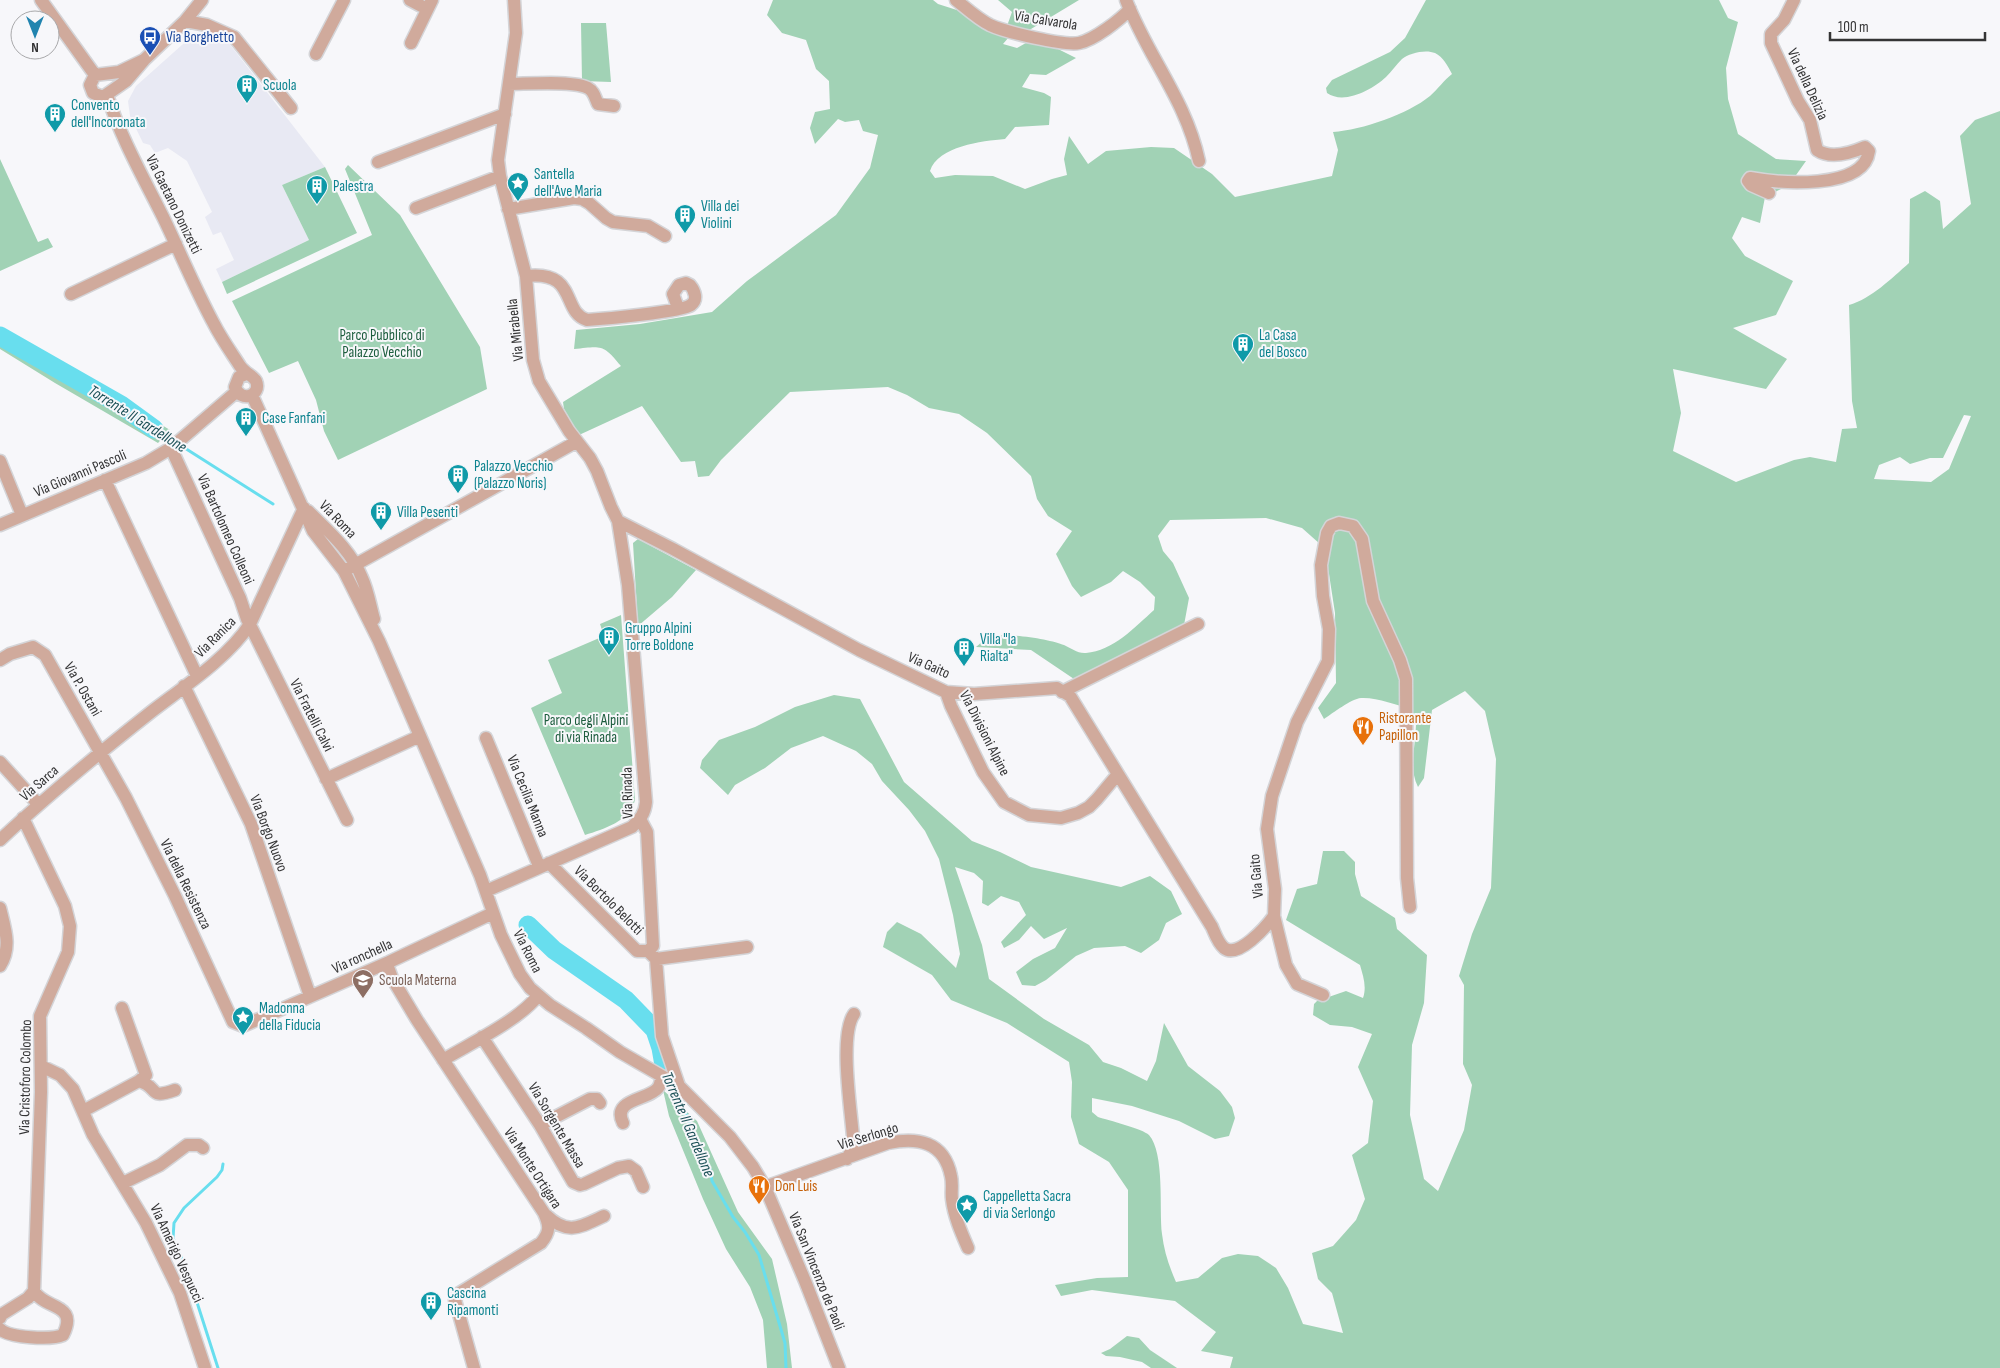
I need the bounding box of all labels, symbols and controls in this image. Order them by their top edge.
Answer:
street label: Via Calvarola [1013,6,1079,35]
north arrow [10,10,60,60]
scale bar [1830,10,1985,42]
text: 100 m [1838,18,1869,37]
bus stop icon: Via Borghetto [138,25,162,56]
place label: Via Borghetto [166,28,234,47]
text: N [31,39,39,56]
street label: Via della Delizia [1783,45,1833,123]
building icon: Scuola [235,73,259,104]
place label: Scuola [263,76,297,95]
place label: Convento dell'Incoronata [71,96,146,132]
building icon: Convento dell'Incoronata [43,102,67,133]
street label: Via Gaetano Donizetti [141,151,206,257]
place label: Santella dell'Ave Maria [534,165,602,201]
place icon: Santella dell'Ave Maria [506,171,530,202]
building icon: Palestra [305,174,329,205]
place label: Palestra [333,177,374,196]
place label: Villa dei Violini [701,197,740,233]
building icon: Villa dei Violini [673,203,697,234]
street label: Via Mirabella [503,297,528,362]
park label: Parco Pubblico di Palazzo Vecchio [339,326,425,362]
place label: La Casa del Bosco [1259,326,1307,362]
building icon: La Casa del Bosco [1231,332,1255,363]
water label: Torrente Il Gardellone [85,381,190,457]
building icon: Case Fanfani [234,406,258,437]
place label: Case Fanfani [262,409,326,428]
street label: Via Giovanni Pascoli [31,445,130,502]
place label: Palazzo Vecchio (Palazzo Noris) [474,457,553,493]
building icon: Palazzo Vecchio (Palazzo Noris) [446,463,470,494]
street label: Via Bartolomeo Colleoni [193,471,259,588]
street label: Via Roma [315,496,361,543]
building icon: Villa Pesenti [369,500,393,531]
place label: Villa Pesenti [397,503,458,522]
street label: Via Ranica [191,612,240,662]
place label: Gruppo Alpini Torre Boldone [625,619,694,655]
building icon: Gruppo Alpini Torre Boldone [597,625,621,656]
place label: Villa "la Rialta" [980,630,1016,666]
building icon: Villa "la Rialta" [952,636,976,667]
street label: Via Gaito [905,648,953,683]
street label: Via P. Ostani [59,659,106,720]
street label: Via Fratelli Calvi [285,676,338,755]
street label: Via Divisioni Alpine [955,687,1014,779]
place label: Ristorante Papillon [1379,709,1432,745]
park label: Parco degli Alpini di via Rinada [544,711,629,747]
restaurant icon: Ristorante Papillon [1351,715,1375,746]
street label: Via Cecilia Manna [502,752,553,840]
street label: Via Sarca [16,761,63,805]
street label: Via Rinada [618,767,637,819]
street label: Via Borgo Nuovo [245,792,292,874]
street label: Via della Resistenza [156,836,216,933]
street label: Via Gaito [1245,853,1268,899]
street label: Via Bortolo Belotti [570,862,648,939]
street label: Via Roma [509,926,547,976]
street label: Via ronchella [329,935,396,978]
school or university icon: Scuola Materna [351,968,375,999]
place label: Scuola Materna [379,971,457,990]
place label: Madonna della Fiducia [259,999,321,1035]
place icon: Madonna della Fiducia [231,1005,255,1036]
street label: Via Cristoforo Colombo [15,1019,36,1135]
water label: Torrente Il Gardellone [657,1069,718,1180]
street label: Via Sorgente Massa [524,1079,590,1172]
street label: Via Serlongo [836,1118,901,1155]
street label: Via Monte Ortigara [499,1124,566,1213]
restaurant icon: Don Luis [747,1174,771,1205]
place label: Don Luis [775,1177,817,1196]
place label: Cappelletta Sacra di via Serlongo [983,1187,1071,1223]
place icon: Cappelletta Sacra di via Serlongo [955,1193,979,1224]
street label: Via Amerigo Vespucci [145,1201,208,1306]
street label: Via San Vincenzo de Paoli [784,1209,849,1333]
place label: Cascina Ripamonti [447,1284,499,1320]
building icon: Cascina Ripamonti [419,1290,443,1321]

